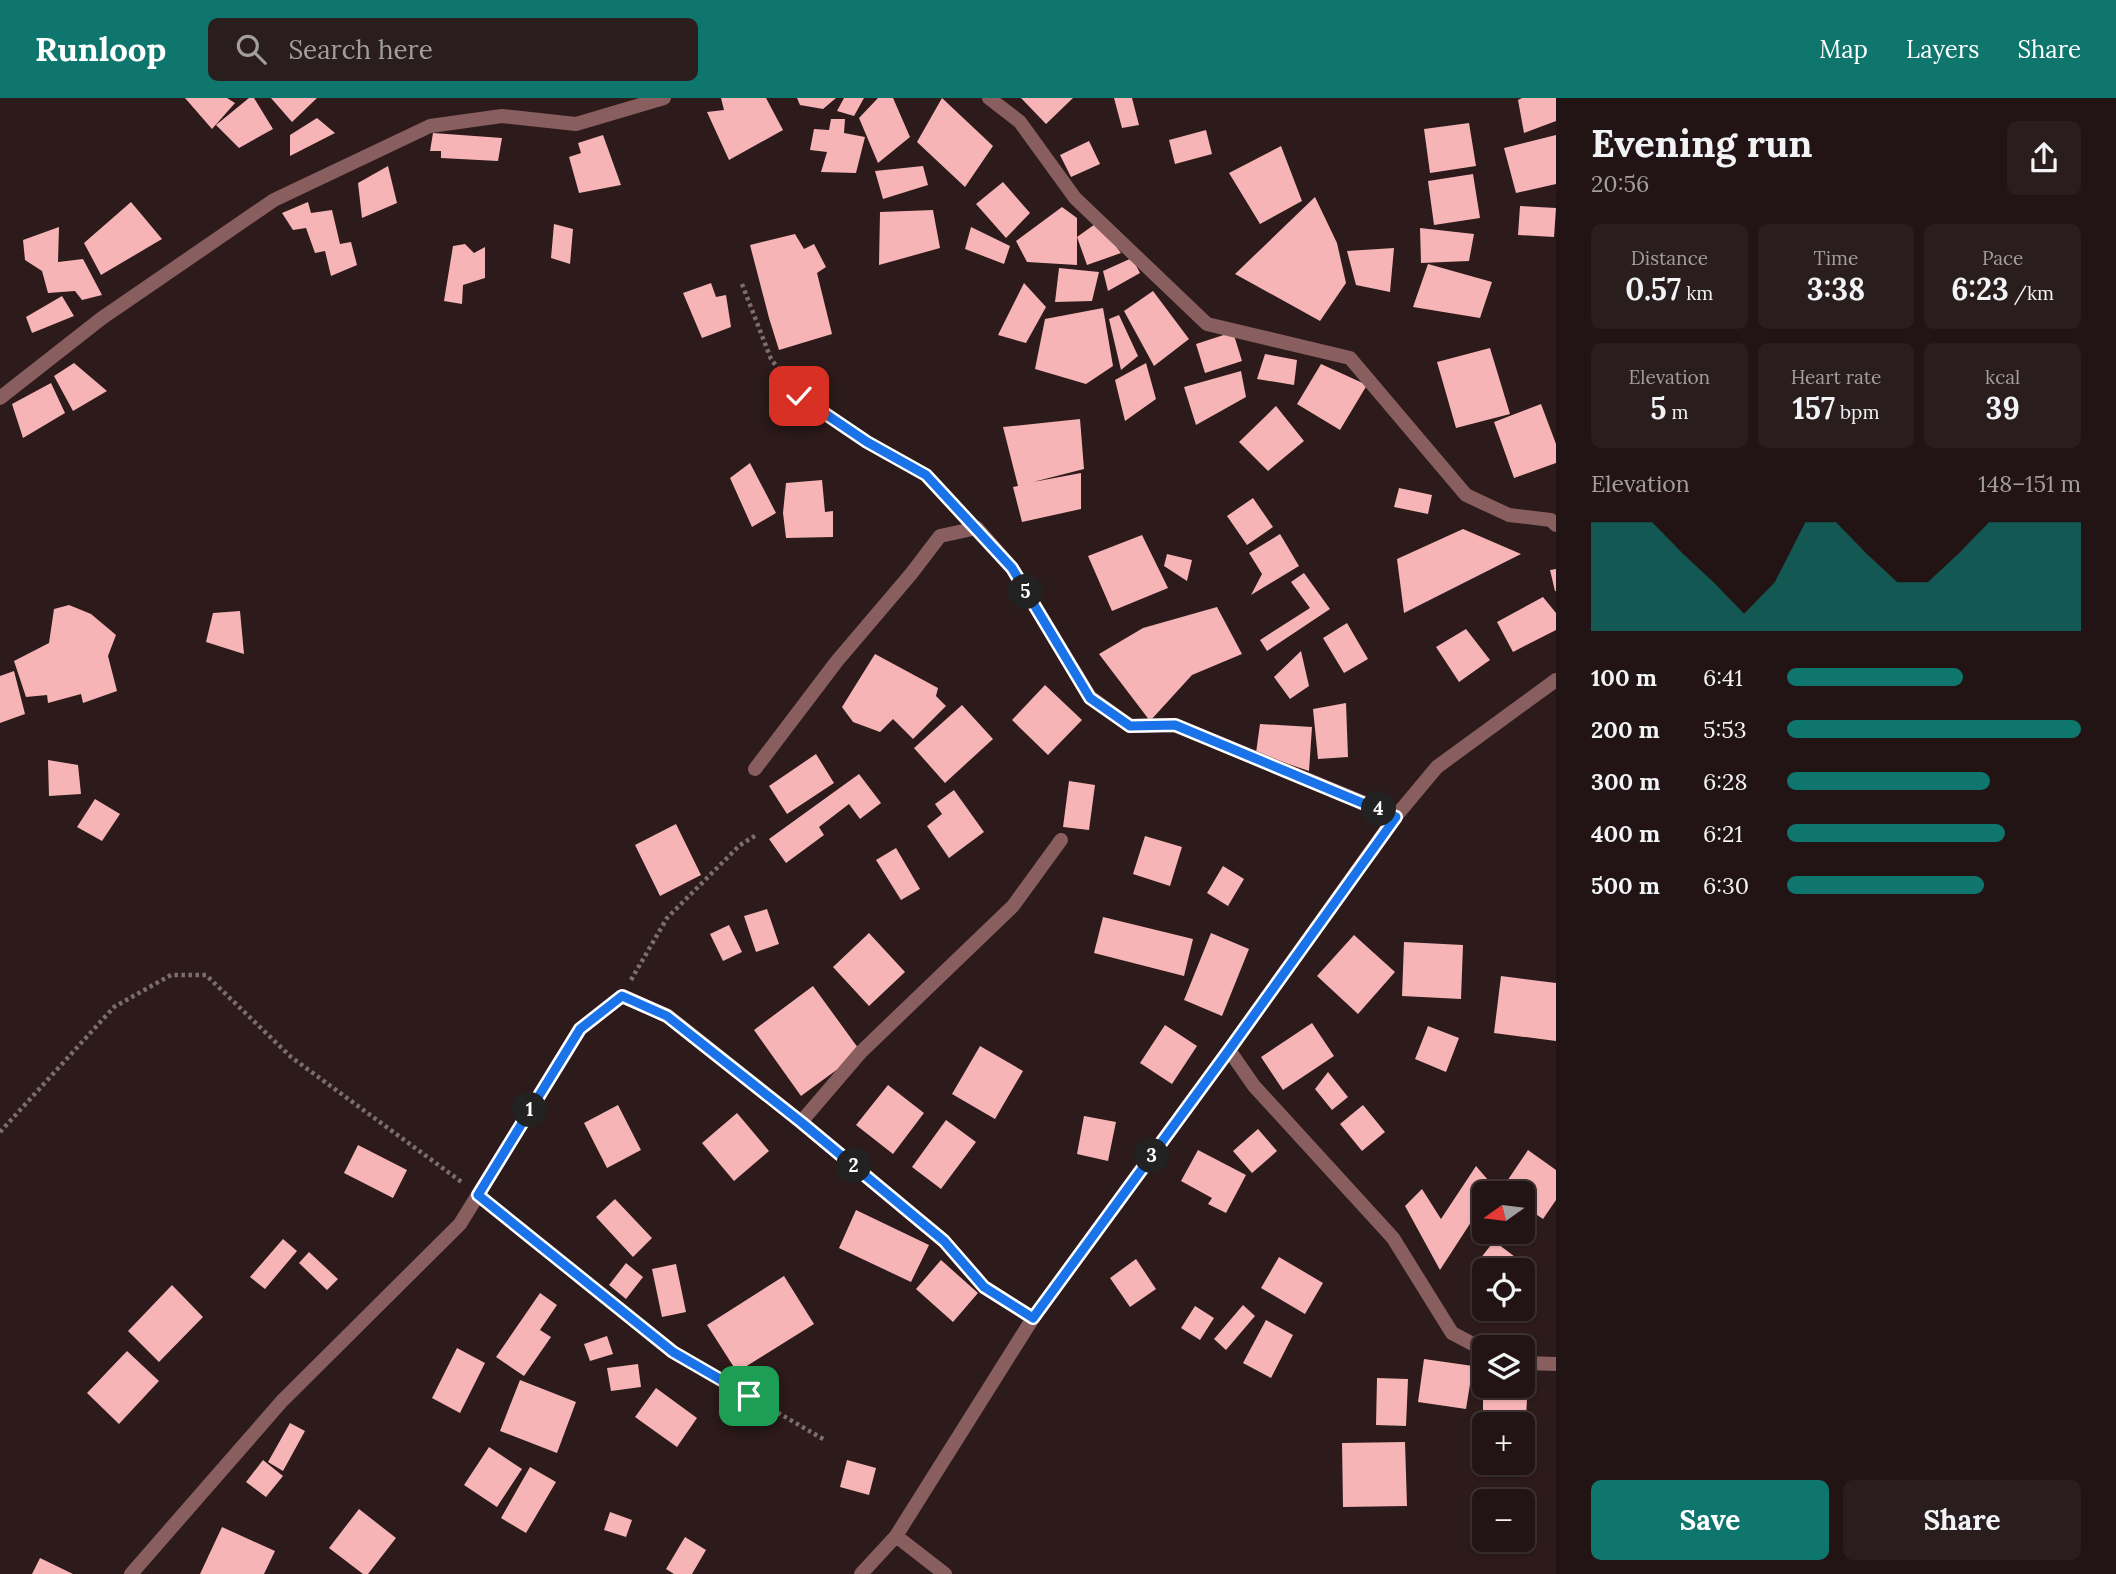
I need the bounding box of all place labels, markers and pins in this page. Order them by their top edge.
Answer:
pin [769,366,829,426]
pin: 5 [1009,574,1044,610]
pin: 4 [1362,792,1396,826]
pin: 1 [512,1093,548,1128]
pin: 3 [1134,1138,1170,1174]
pin: 2 [836,1148,872,1184]
pin [719,1366,779,1426]

